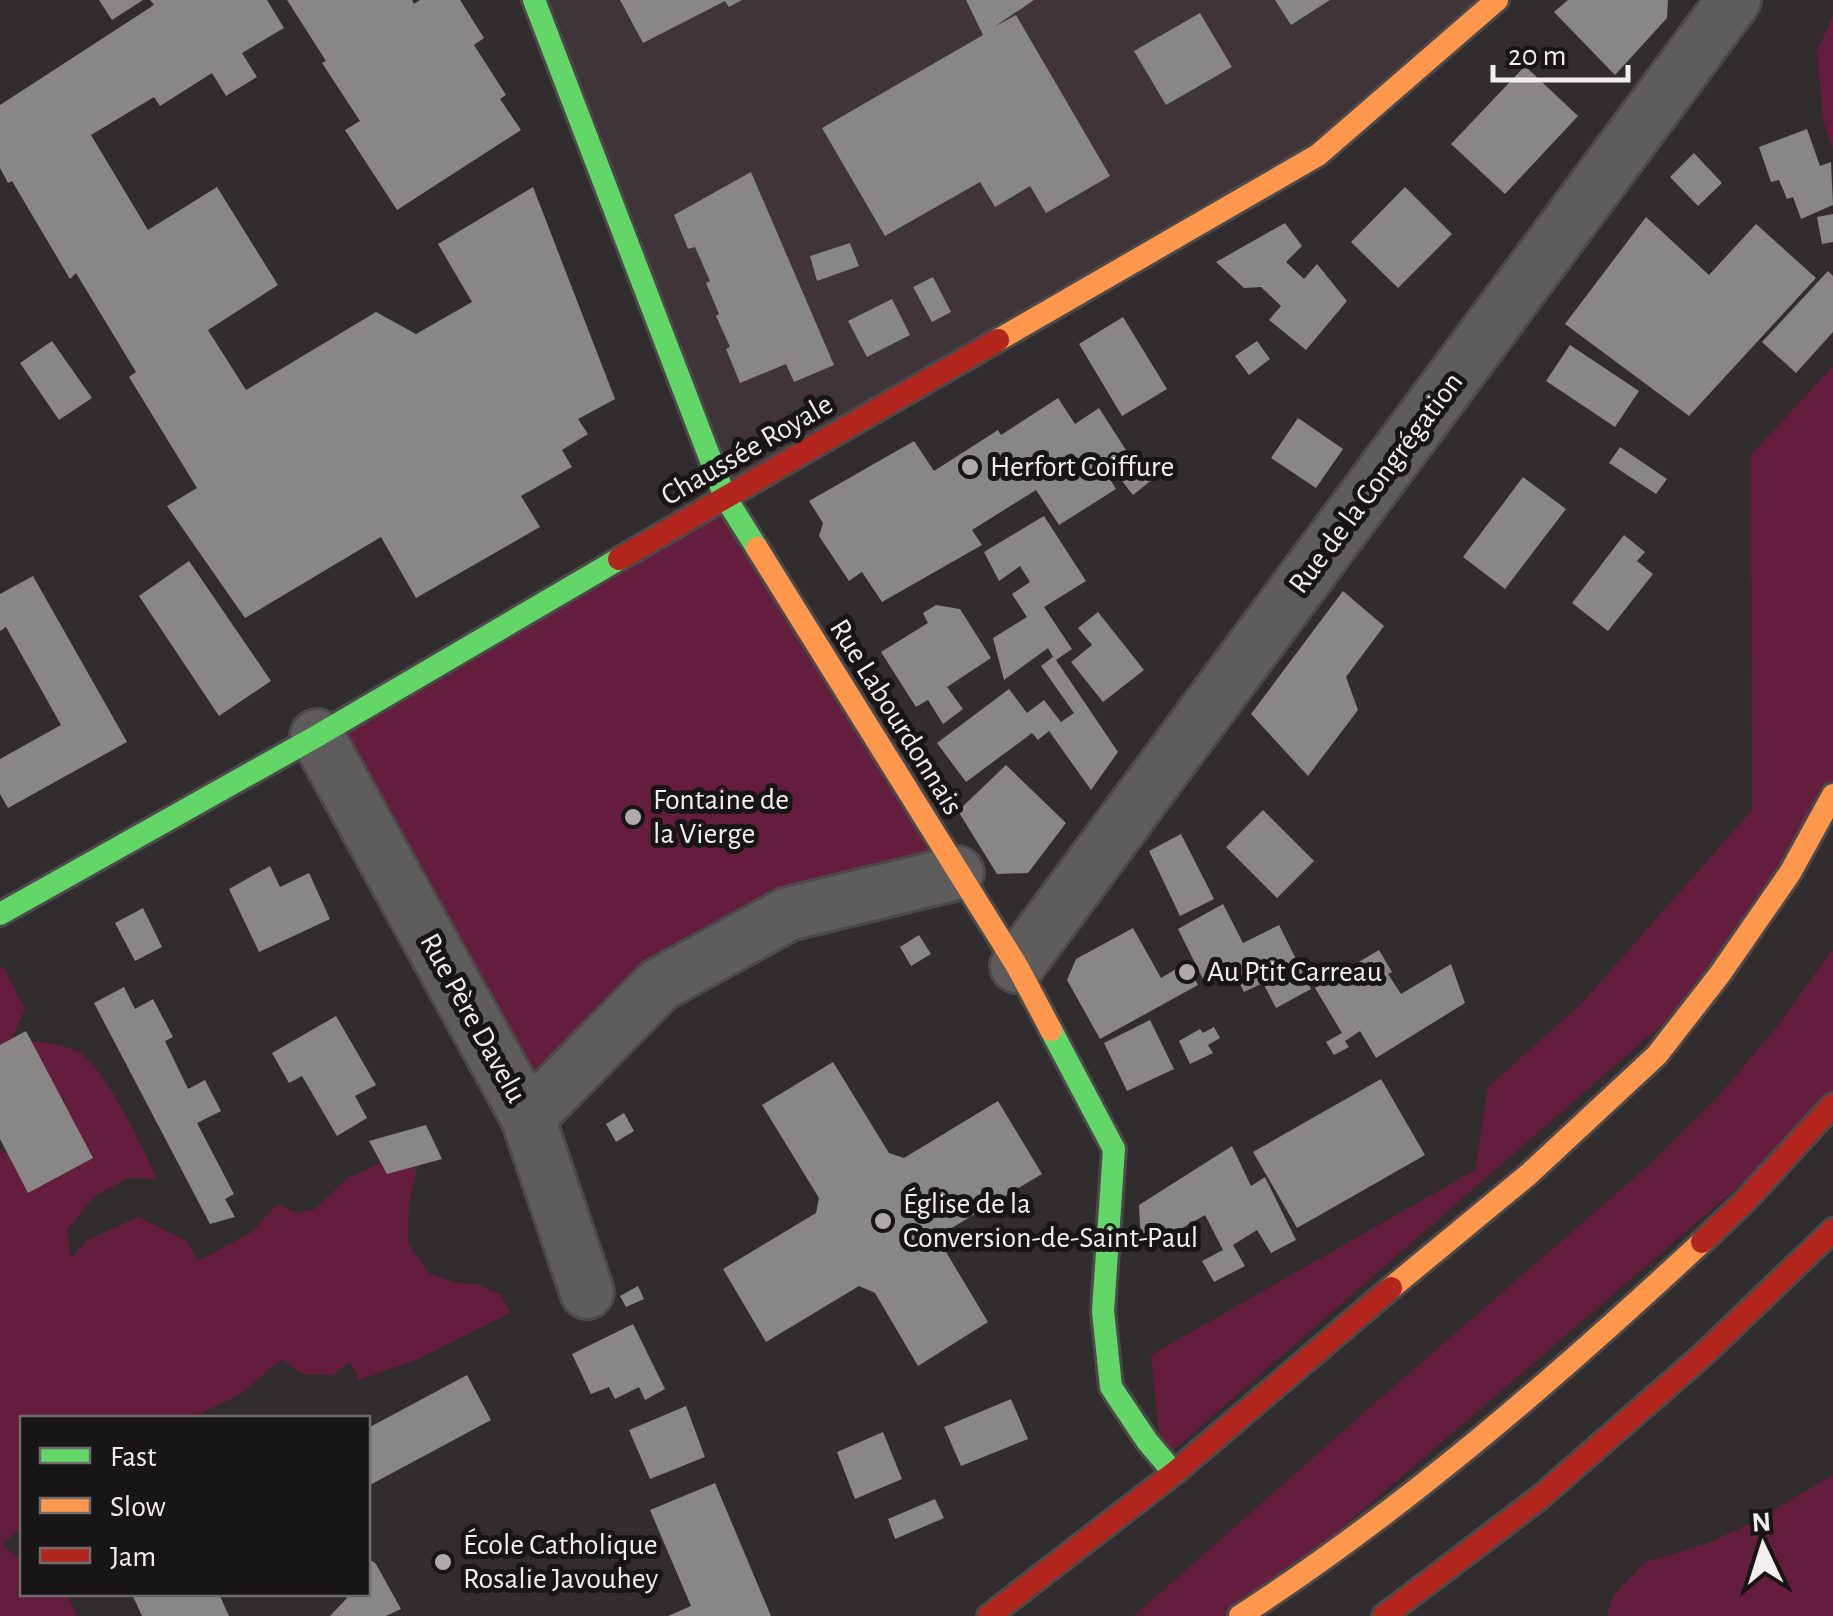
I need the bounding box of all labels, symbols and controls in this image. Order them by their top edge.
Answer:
scale bar [1493,20,1628,82]
text: 20 m [1508,41,1566,71]
street label: Rue de la Congrégation [1283,367,1469,599]
street label: Chaussée Royale [656,389,838,511]
place label: Herfort Coiffure [990,452,1174,482]
marker: Herfort Coiffure [959,456,981,478]
street label: Rue Labourdonnais [824,614,968,820]
place label: Fontaine de la Vierge [653,785,789,849]
marker: Fontaine de la Vierge [622,806,644,828]
street label: Rue Père Davelu [414,928,532,1108]
place label: Au Ptit Carreau [1207,957,1382,987]
marker: Au Ptit Carreau [1176,961,1198,983]
place label: Église de la Conversion-de-Saint-Paul [903,1187,1198,1253]
marker: Église de la Conversion-de-Saint-Paul [872,1210,894,1232]
legend [20,1416,370,1596]
text: Fast [110,1442,157,1472]
text: Slow [110,1492,166,1522]
north arrow [1713,1496,1813,1596]
text: N [1751,1508,1772,1538]
place label: École Catholique Rosalie Javouhey [463,1528,659,1594]
text: Jam [110,1542,156,1572]
marker: École Catholique Rosalie Javouhey [432,1551,454,1573]

